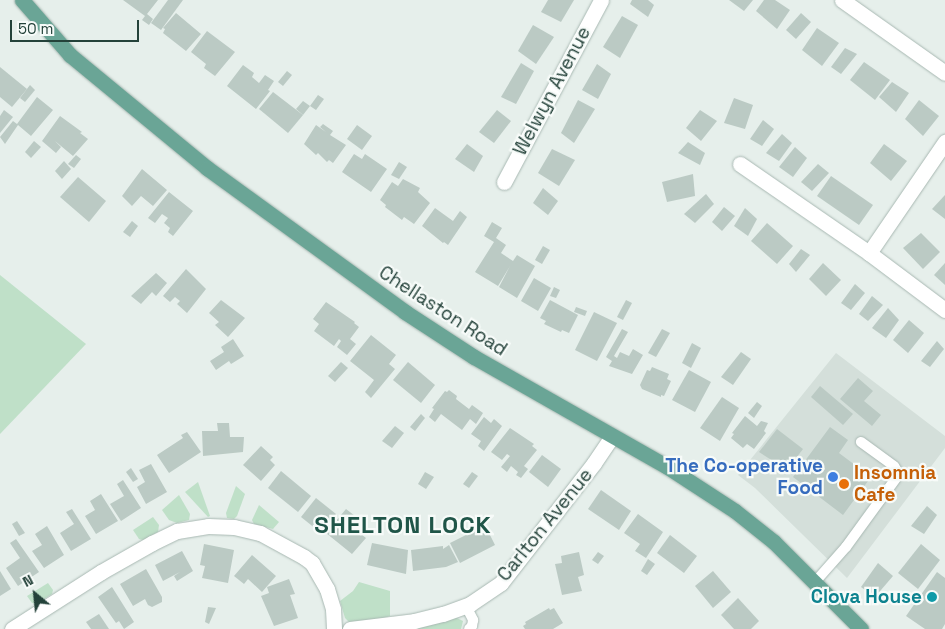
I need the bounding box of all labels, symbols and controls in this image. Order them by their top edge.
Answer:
scale bar [12,10,141,42]
text: 50 m [18,19,53,38]
street label: Welwyn Avenue [508,23,596,159]
street label: Chellaston Road [375,261,511,361]
place label: The Co-operative Food [665,455,823,499]
place label: Insomnia Cafe [854,462,936,506]
street label: Carlton Avenue [492,464,598,586]
marker: The Co-operative Food [827,471,839,483]
marker: Insomnia Cafe [838,478,850,490]
district label: SHELTON LOCK [313,511,493,539]
north arrow [10,569,60,619]
text: N [20,571,36,591]
place label: Clova House [811,586,922,608]
marker: Clova House [926,591,938,603]

